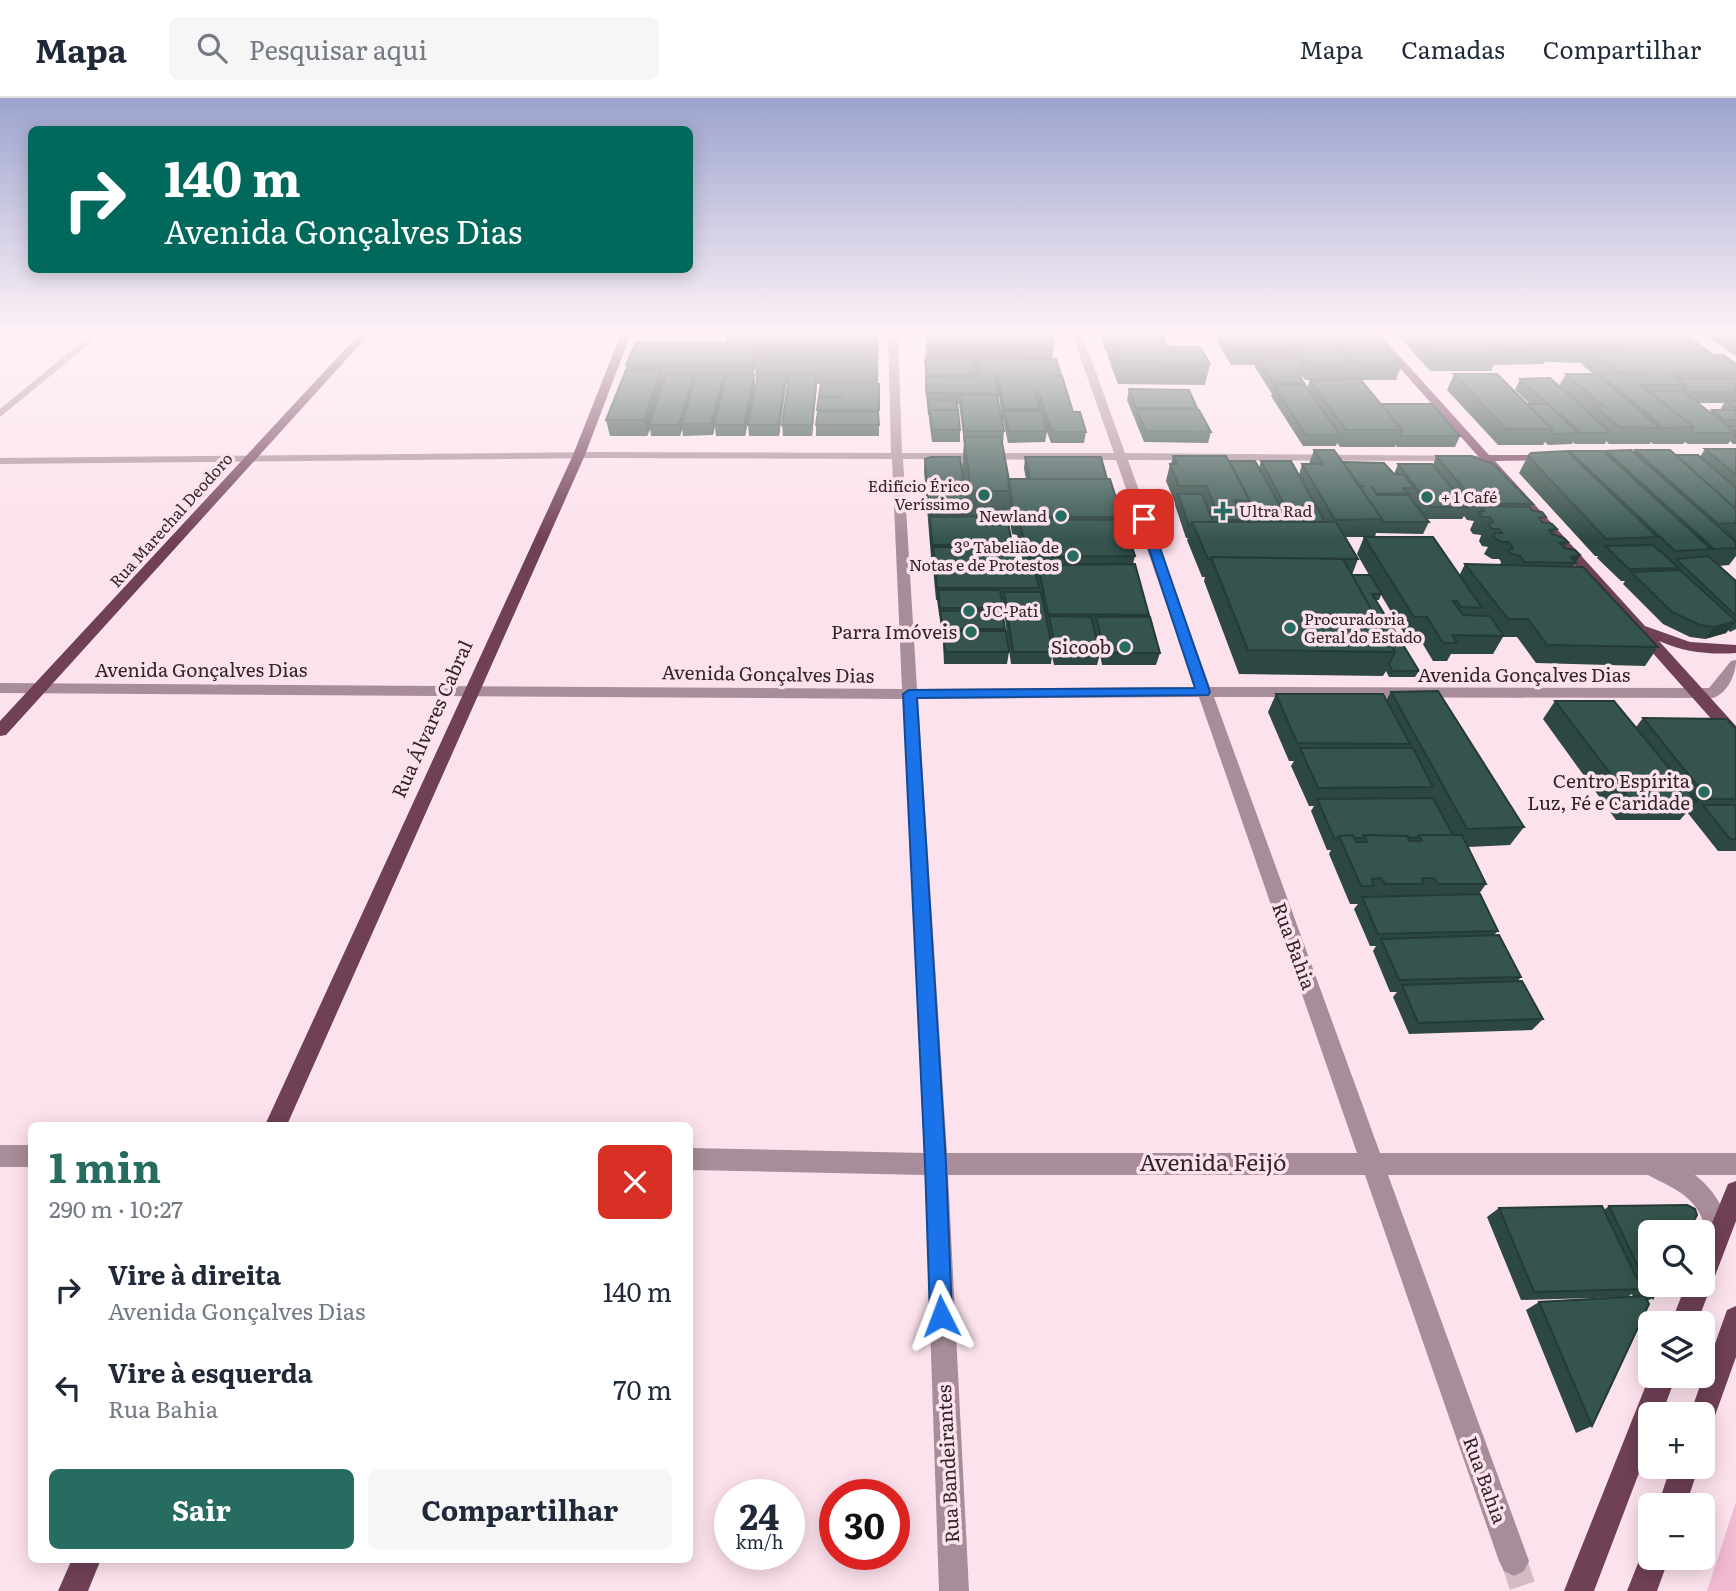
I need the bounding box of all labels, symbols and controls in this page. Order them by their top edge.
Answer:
search box [169,17,659,80]
text: Mapa [35,24,127,73]
icon: search [193,29,231,67]
text: Pesquisar aqui [249,29,427,68]
text: Mapa [1299,31,1363,66]
text: Camadas [1401,31,1505,66]
text: Compartilhar [1543,31,1701,66]
text: 140 m [164,139,301,212]
icon: right [49,154,140,245]
text: Avenida Gonçalves Dias [164,206,522,254]
street label: Rua Marechal Deodoro [103,447,237,592]
place label: Edifício Érico Veríssimo [868,473,970,515]
place label: + 1 Café [1441,484,1497,508]
marker: Edifício Érico Veríssimo [976,487,992,503]
pin [1114,489,1174,549]
marker: + 1 Café [1419,489,1435,505]
place label: Ultra Rad [1239,498,1313,522]
icon: arrive [1125,500,1163,538]
marker: Ultra Rad [1213,501,1233,521]
place label: Newland [979,503,1047,527]
marker: Newland [1053,508,1069,524]
place label: 3º Tabelião de Notas e de Protestos [909,534,1059,576]
marker: 3º Tabelião de Notas e de Protestos [1065,548,1081,564]
place label: JC-Pati [983,598,1038,622]
marker: JC-Pati [961,603,977,619]
place label: Procuradoria Geral do Estado [1304,606,1422,648]
place label: Parra Imóveis [831,617,957,645]
marker: Procuradoria Geral do Estado [1282,620,1298,636]
marker: Parra Imóveis [963,624,979,640]
place label: Sicoob [1051,632,1111,660]
street label: Rua Álvares Cabral [384,635,478,802]
marker: Sicoob [1117,639,1133,655]
street label: Avenida Gonçalves Dias [95,655,308,683]
street label: Avenida Gonçalves Dias [661,657,875,689]
street label: Avenida Gonçalves Dias [1418,660,1631,688]
place label: Centro Espírita Luz, Fé e Caridade [1527,766,1691,816]
marker: Centro Espírita Luz, Fé e Caridade [1696,784,1712,800]
street label: Rua Bahia [1266,898,1324,994]
text: 1 min [49,1134,161,1196]
street label: Avenida Feijó [1140,1144,1286,1178]
button: close [598,1145,672,1219]
text: 290 m · 10:27 [49,1191,183,1225]
map controls [1638,1220,1715,1570]
button: search [1638,1220,1715,1297]
text: Vire à direita [108,1254,281,1293]
icon: right [49,1271,87,1309]
text: 140 m [603,1271,672,1310]
position arrow [904,1279,978,1353]
text: Avenida Gonçalves Dias [108,1293,365,1327]
button: layers [1638,1311,1715,1388]
text: Vire à esquerda [108,1352,313,1391]
icon: left [49,1369,87,1407]
text: 70 m [613,1369,672,1408]
street label: Rua Bandeirantes [929,1384,965,1544]
text: Rua Bahia [108,1391,218,1425]
button: + [1638,1402,1715,1479]
street label: Rua Bahia [1457,1432,1515,1528]
button: Sair [49,1469,354,1549]
button: Compartilhar [368,1469,672,1549]
speed limit sign: 30 [819,1479,910,1570]
text: 24 [740,1489,779,1541]
button: − [1638,1493,1715,1570]
text: km/h [736,1528,783,1555]

